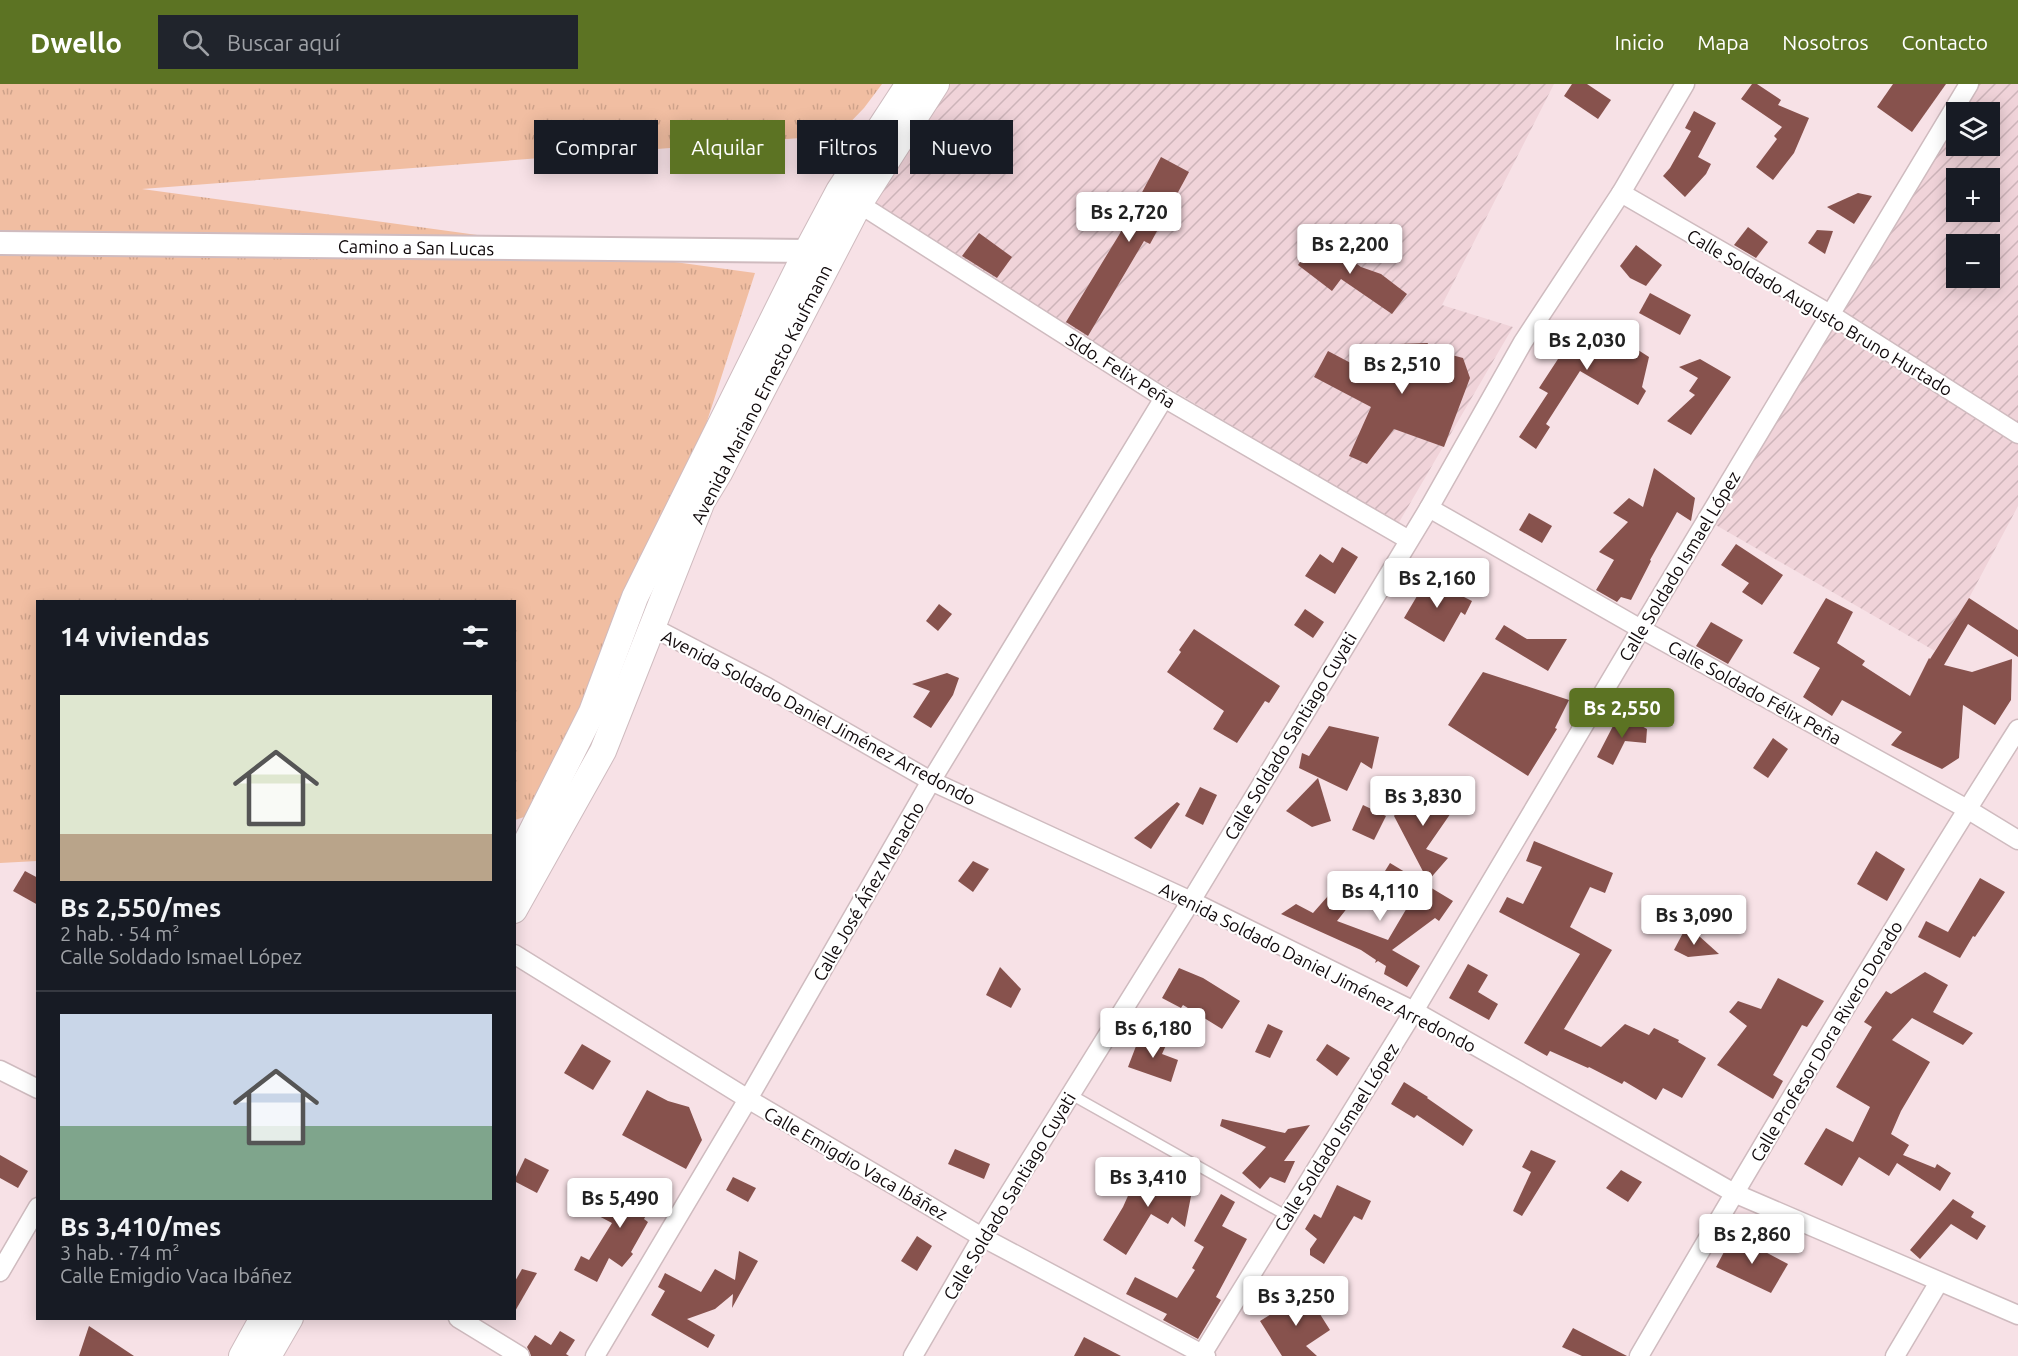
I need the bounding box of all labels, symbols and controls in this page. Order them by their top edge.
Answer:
search box [158,15,578,69]
icon: search [179,26,212,59]
text: Dwello [30,27,122,58]
text: Buscar aquí [227,30,340,55]
text: Inicio [1615,30,1664,54]
text: Mapa [1697,30,1749,54]
text: Nosotros [1782,30,1869,54]
text: Contacto [1902,30,1988,54]
map controls [1946,102,2000,288]
button: layers [1946,102,2000,156]
chip: Comprar [534,120,658,174]
chip: Alquilar [670,120,785,174]
chip: Filtros [797,120,898,174]
chip: Nuevo [910,120,1013,174]
button: + [1946,168,2000,222]
pin: Bs 2,720 [1067,192,1191,243]
text: Bs 2,720 [1090,200,1168,223]
pin: Bs 2,200 [1288,224,1412,275]
street label: Calle Soldado Augusto Bruno Hurtado [1684,225,1956,399]
text: Bs 2,200 [1311,232,1389,255]
button: − [1946,234,2000,288]
street label: Camino a San Lucas [338,236,495,258]
street label: Avenida Mariano Ernesto Kaufmann [687,261,835,527]
pin: Bs 2,030 [1525,320,1649,371]
street label: Sldo. Felix Peña [1063,328,1179,412]
text: Bs 2,030 [1548,328,1626,351]
pin: Bs 2,510 [1340,344,1464,395]
text: Bs 2,510 [1363,352,1441,375]
street label: Calle Soldado Ismael López [1614,467,1744,665]
pin: Bs 2,160 [1375,558,1499,609]
text: Bs 2,160 [1398,566,1476,589]
icon: filters [459,620,492,653]
text: 14 viviendas [60,622,210,651]
street label: Avenida Soldado Daniel Jiménez Arredondo [659,625,979,809]
street label: Calle Soldado Santiago Cuyati [1220,629,1360,843]
street label: Calle Soldado Félix Peña [1665,636,1845,748]
pin: Bs 2,550 [1560,688,1684,739]
text: Bs 2,550 [1583,696,1661,719]
icon: home [222,734,330,842]
pin: Bs 3,830 [1361,776,1485,827]
text: Bs 3,830 [1384,784,1462,807]
street label: Calle José Áñez Menacho [808,797,928,984]
pin: Bs 4,110 [1318,871,1442,922]
street label: Avenida Soldado Daniel Jiménez Arredondo [1156,878,1480,1056]
text: Bs 4,110 [1341,879,1419,902]
text: Bs 2,550/mes [60,893,221,922]
pin: Bs 3,090 [1632,895,1756,946]
text: Bs 3,090 [1655,903,1733,926]
street label: Calle Profesor Dora Rivero Dorado [1746,917,1906,1165]
text: 2 hab. · 54 m² [60,922,180,945]
text: Calle Soldado Ismael López [60,945,302,968]
pin: Bs 6,180 [1091,1008,1215,1059]
text: Bs 6,180 [1114,1016,1192,1039]
street label: Calle Soldado Ismael López [1270,1039,1402,1235]
icon: home [222,1053,330,1161]
street label: Calle Soldado Santiago Cuyati [939,1089,1079,1303]
street label: Calle Emigdio Vaca Ibáñez [761,1102,951,1224]
pin: Bs 3,410 [1086,1157,1210,1208]
text: Bs 3,410 [1109,1165,1187,1188]
pin: Bs 5,490 [558,1178,682,1229]
text: Bs 5,490 [581,1186,659,1209]
text: Bs 3,410/mes [60,1212,221,1241]
pin: Bs 2,860 [1690,1214,1814,1265]
text: Bs 2,860 [1713,1222,1791,1245]
text: 3 hab. · 74 m² [60,1241,180,1264]
text: Calle Emigdio Vaca Ibáñez [60,1264,292,1287]
pin: Bs 3,250 [1234,1276,1358,1327]
text: Bs 3,250 [1257,1284,1335,1307]

